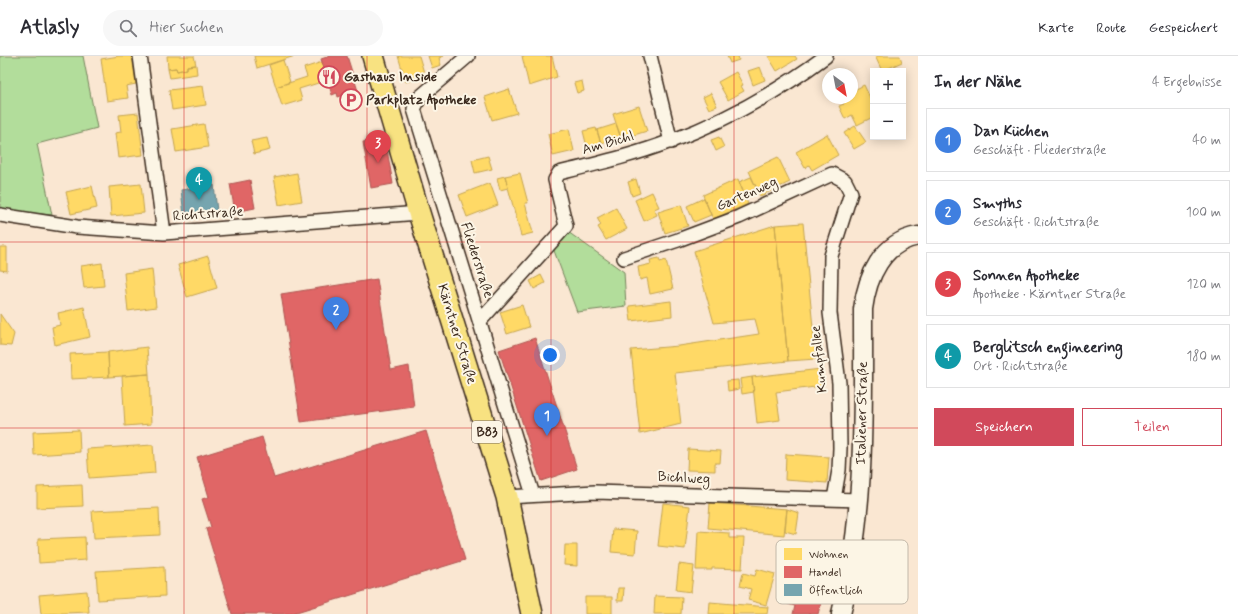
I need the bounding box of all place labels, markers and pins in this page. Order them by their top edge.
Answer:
restaurant icon: Gasthaus Inside [316,64,342,90]
place label: Gasthaus Inside [344,68,437,86]
parking icon: Parkplatz Apotheke [338,87,364,113]
place label: Parkplatz Apotheke [366,91,477,111]
pin: 3 [365,130,391,163]
pin: 4 [186,167,212,200]
pin: 2 [323,297,349,330]
pin: 1 [534,403,560,436]

